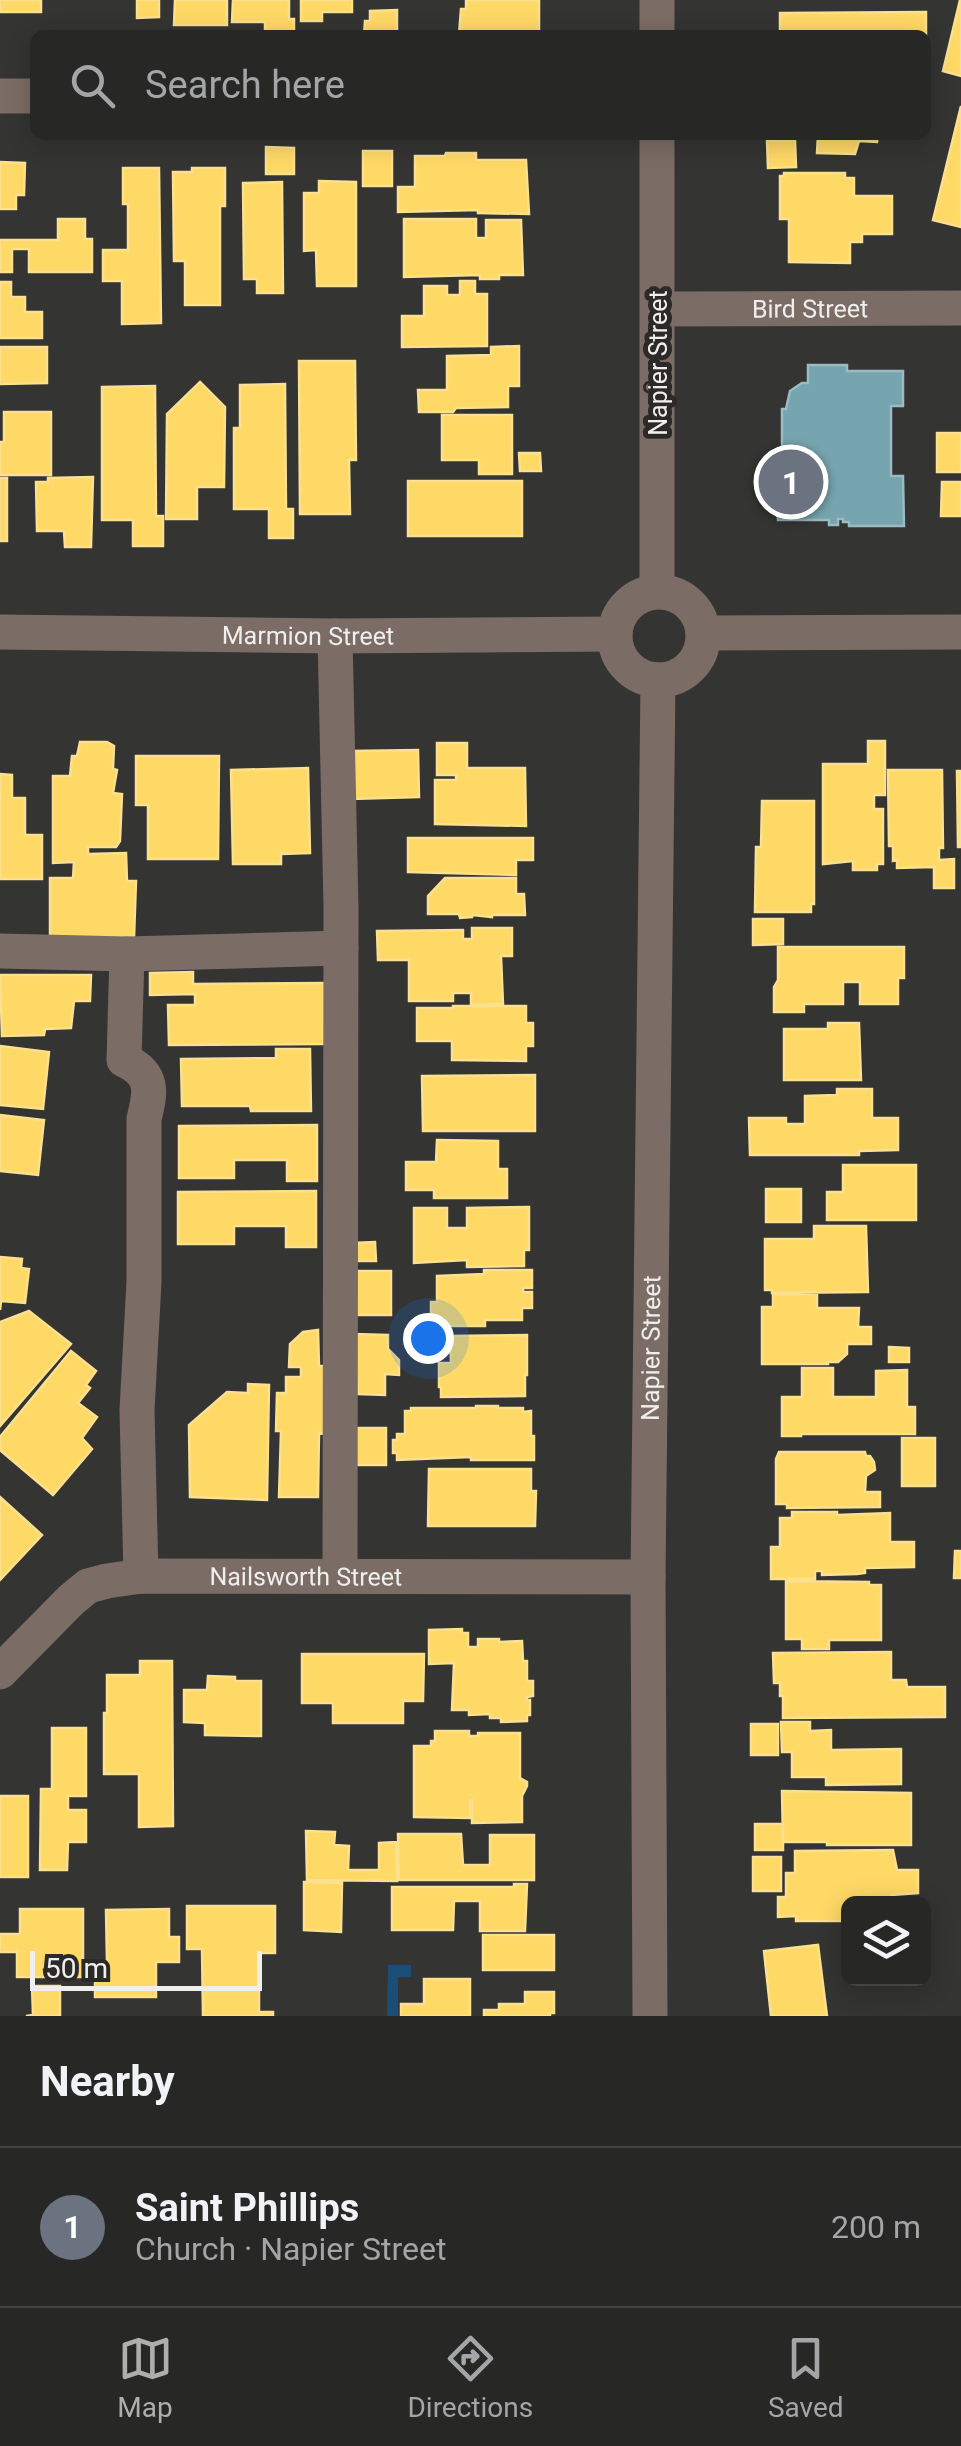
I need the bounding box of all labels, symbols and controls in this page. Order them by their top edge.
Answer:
search box [30,30,931,140]
icon: search [65,58,120,113]
text: Search here [145,63,345,107]
street label: Napier Street [644,290,673,436]
street label: Bird Street [752,294,868,323]
pin: 1 [758,444,824,520]
street label: Marmion Street [222,620,394,651]
street label: Napier Street [635,1275,666,1421]
your location [403,1313,454,1364]
street label: Nailsworth Street [209,1562,402,1591]
map controls [841,1896,931,1986]
button: layers [841,1896,931,1986]
scale bar [30,1946,262,1990]
text: 50 m [45,1952,108,1985]
text: Nearby [40,2057,175,2106]
text: Saint Phillips [135,2186,359,2230]
text: 1 [63,2208,82,2246]
text: 200 m [831,2208,921,2246]
text: Church · Napier Street [135,2230,446,2268]
tab: Map [117,2331,173,2424]
tab: Directions [407,2331,533,2424]
tab: Saved [768,2331,844,2424]

